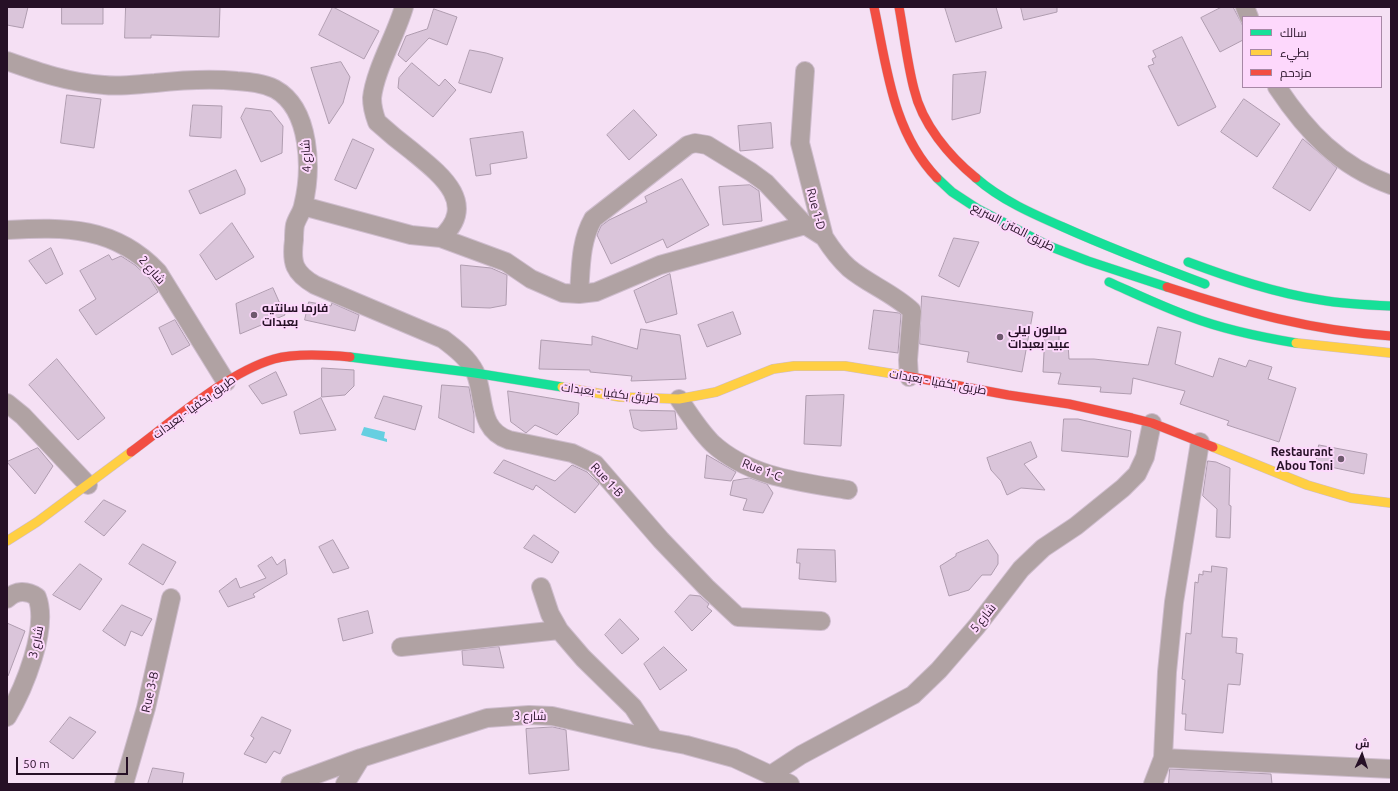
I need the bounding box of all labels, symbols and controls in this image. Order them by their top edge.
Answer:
legend [1242,16,1382,88]
text: سالك [1280,26,1307,39]
text: بطيء [1280,46,1309,59]
text: مزدحم [1280,66,1312,79]
street label: شارع 4 [298,139,314,173]
street label: Rue 1-D [804,187,828,231]
street label: طريق المتن السريع [969,200,1057,254]
street label: شارع 2 [136,253,168,287]
place label: فارما سانتيه بعبدات [262,301,328,329]
marker: فارما سانتيه بعبدات [249,310,259,320]
place label: صالون ليلى عبيد بعبدات [1008,323,1070,351]
marker: صالون ليلى عبيد بعبدات [995,332,1005,342]
street label: طريق بكفيا - بعبدات [888,366,988,398]
street label: طريق بكفيا - بعبدات [150,372,238,442]
street label: طريق بكفيا - بعبدات [560,380,660,406]
place label: Restaurant Abou Toni [1271,445,1333,473]
marker: Restaurant Abou Toni [1336,454,1346,464]
street label: Rue 1-C [740,456,784,484]
street label: Rue 1-B [588,460,626,500]
street label: شارع 5 [967,601,999,635]
street label: شارع 3 [26,624,46,660]
street label: Rue 3-B [138,670,162,714]
street label: شارع 3 [513,709,547,723]
north arrow [1342,735,1382,775]
text: ش [1355,737,1370,749]
scale bar [18,749,130,775]
text: 50 m [23,757,50,770]

